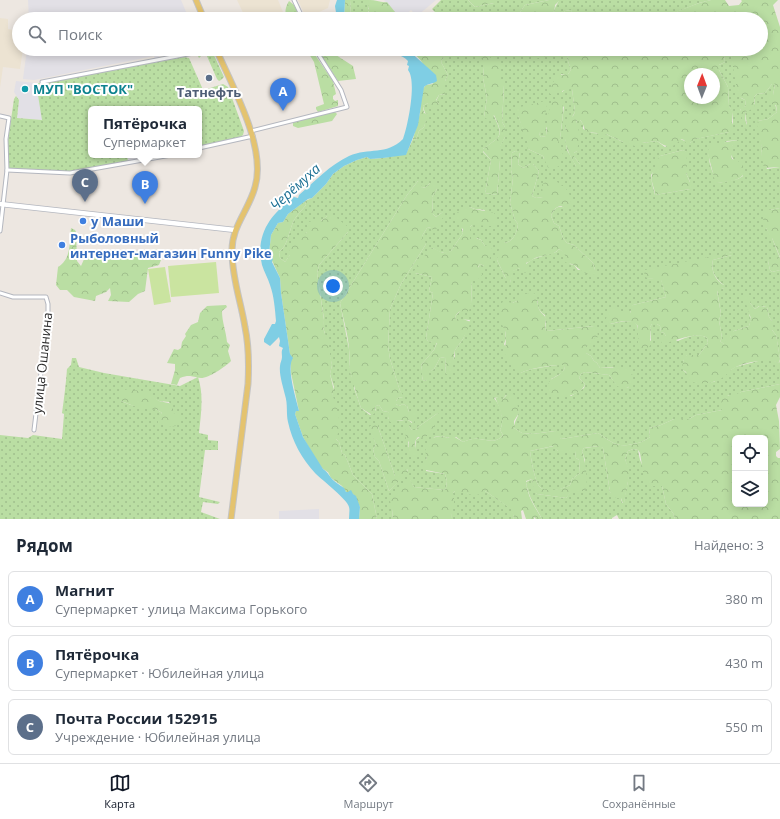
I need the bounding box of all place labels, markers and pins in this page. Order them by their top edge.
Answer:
marker: Татнефть [204,73,214,83]
pin: A [270,78,296,111]
place label: МУП "ВОСТОК" [33,80,133,98]
place label: Татнефть [177,83,241,101]
marker: МУП "ВОСТОК" [20,84,30,94]
pin: C [72,169,98,202]
pin: B [132,171,158,204]
place label: у Маши [91,212,144,230]
marker: у Маши [78,216,88,226]
place label: Рыболовный интернет-магазин Funny Pike [70,229,272,262]
marker: Рыболовный интернет-магазин Funny Pike [57,240,67,250]

